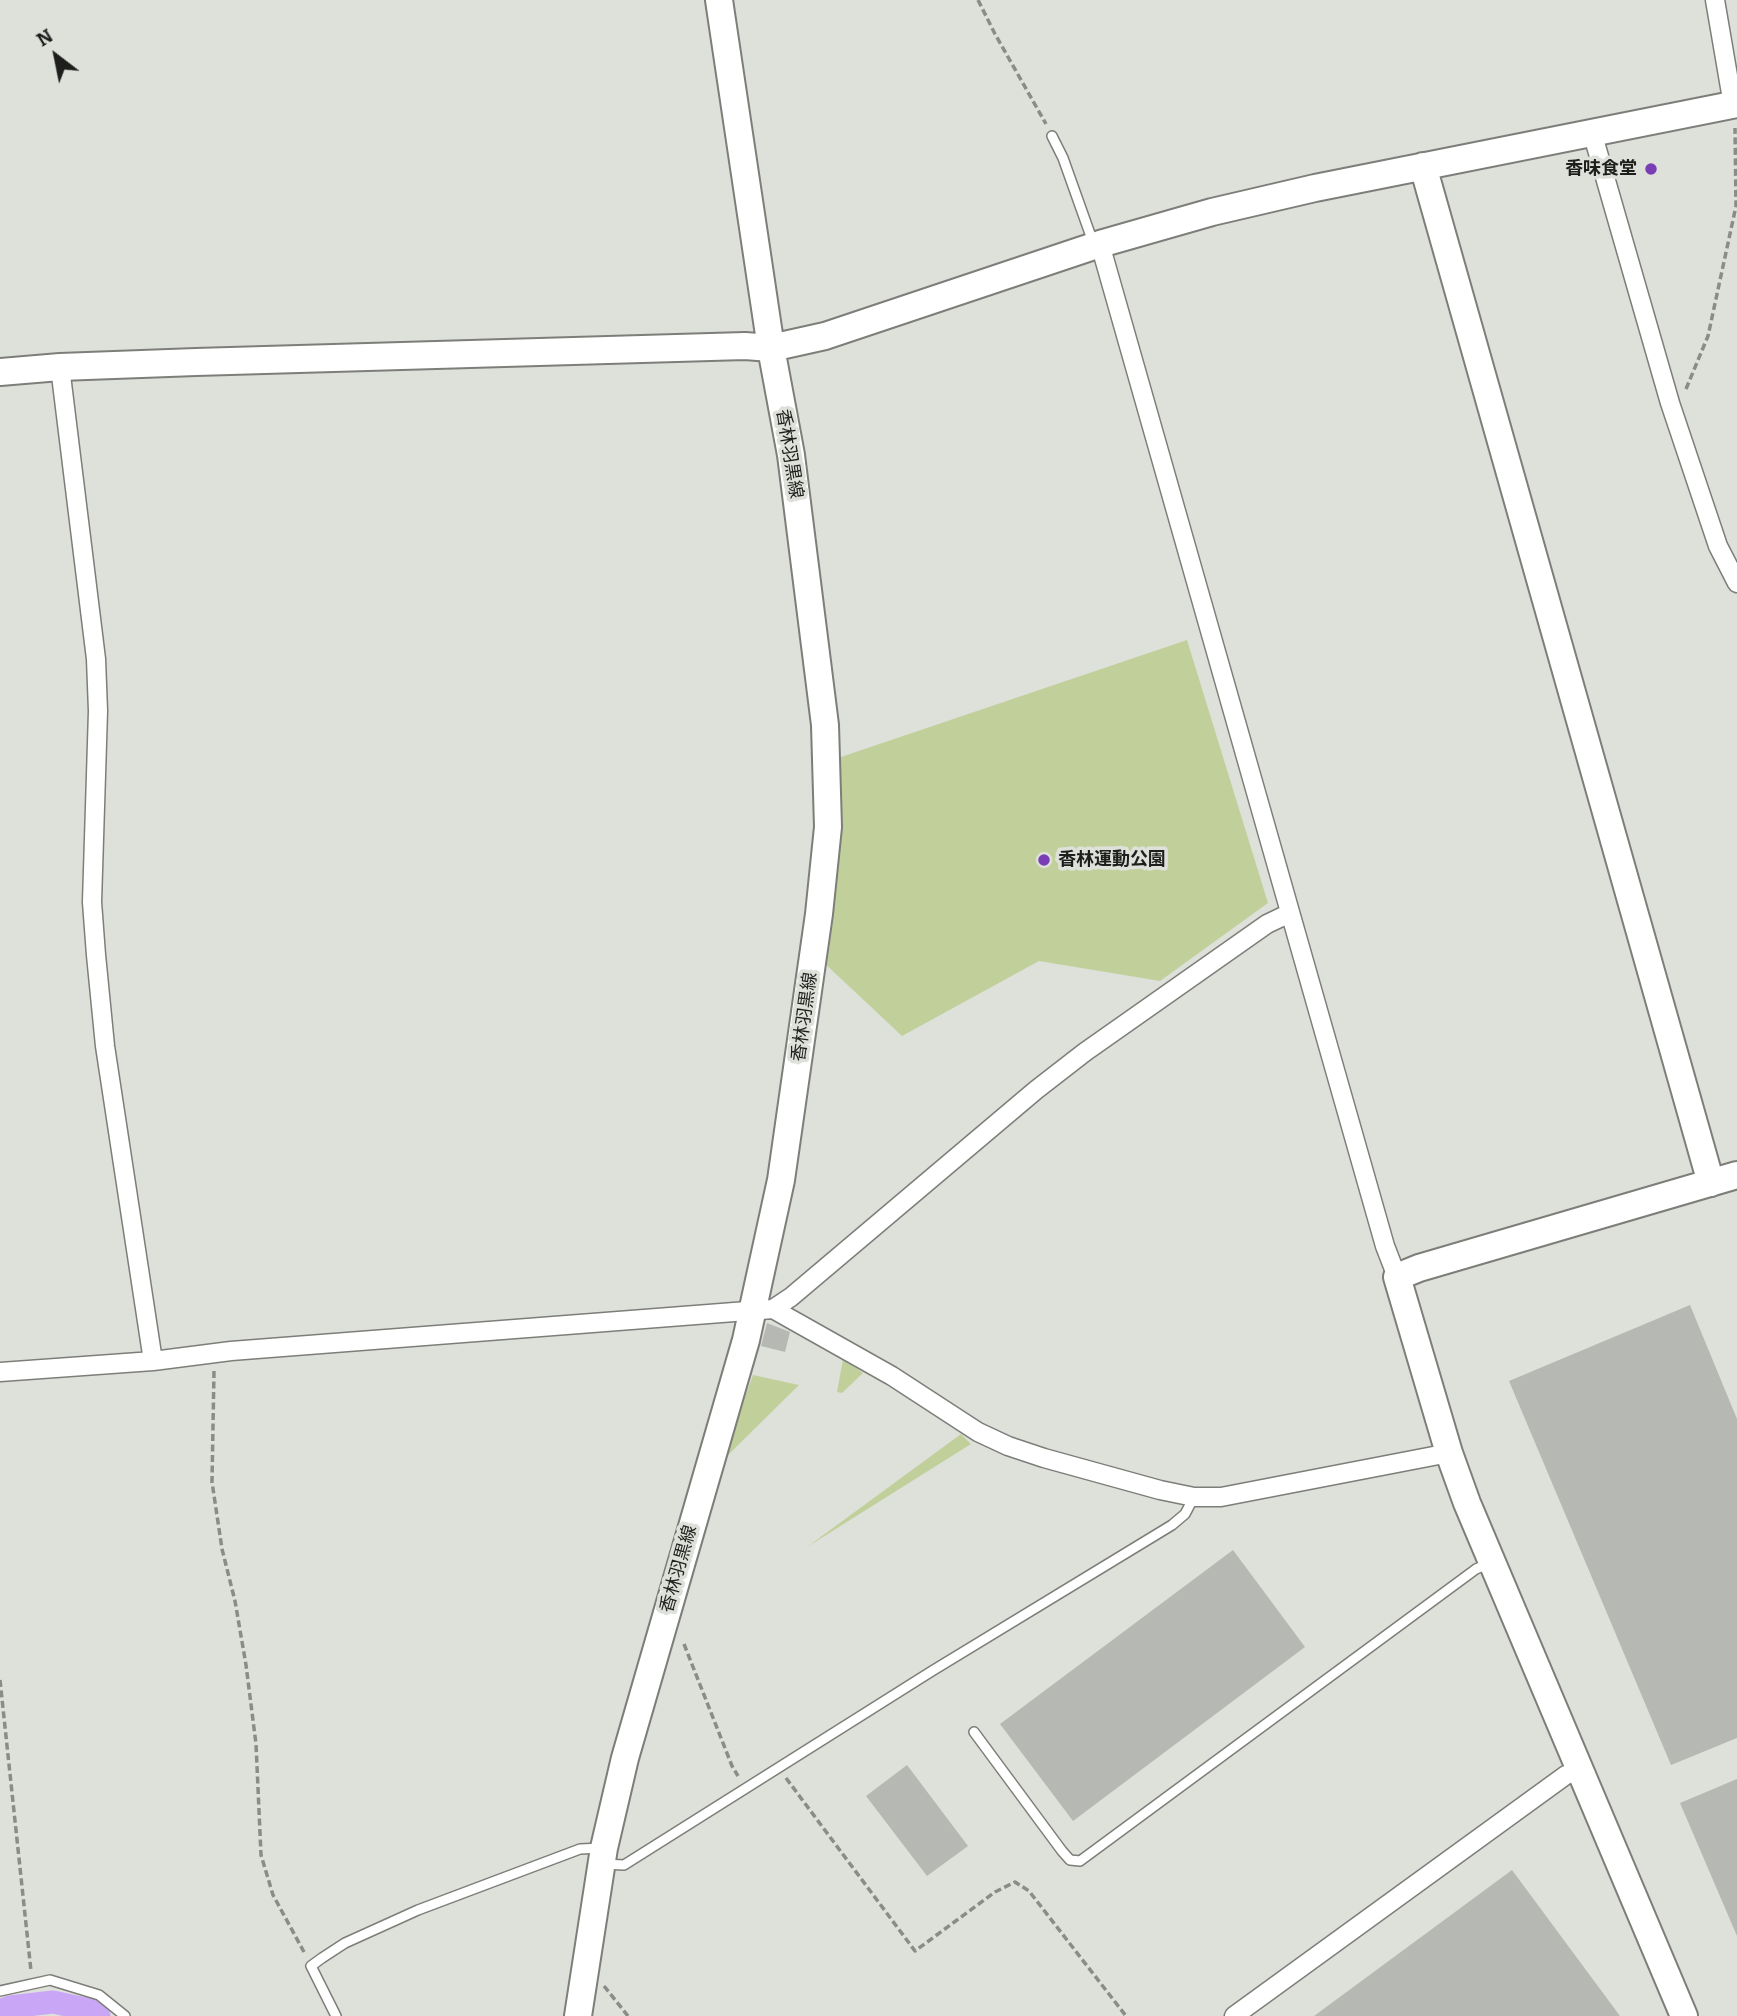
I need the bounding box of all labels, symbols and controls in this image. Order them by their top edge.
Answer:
north arrow [21,21,91,91]
text: N [32,24,57,51]
place label: 香味食堂 [1565,158,1637,180]
marker: 香味食堂 [1643,161,1659,177]
street label: 香林羽黒線 [771,408,807,500]
place label: 香林運動公園 [1058,849,1166,871]
marker: 香林運動公園 [1036,852,1052,868]
street label: 香林羽黒線 [788,971,822,1063]
street label: 香林羽黒線 [656,1523,702,1615]

